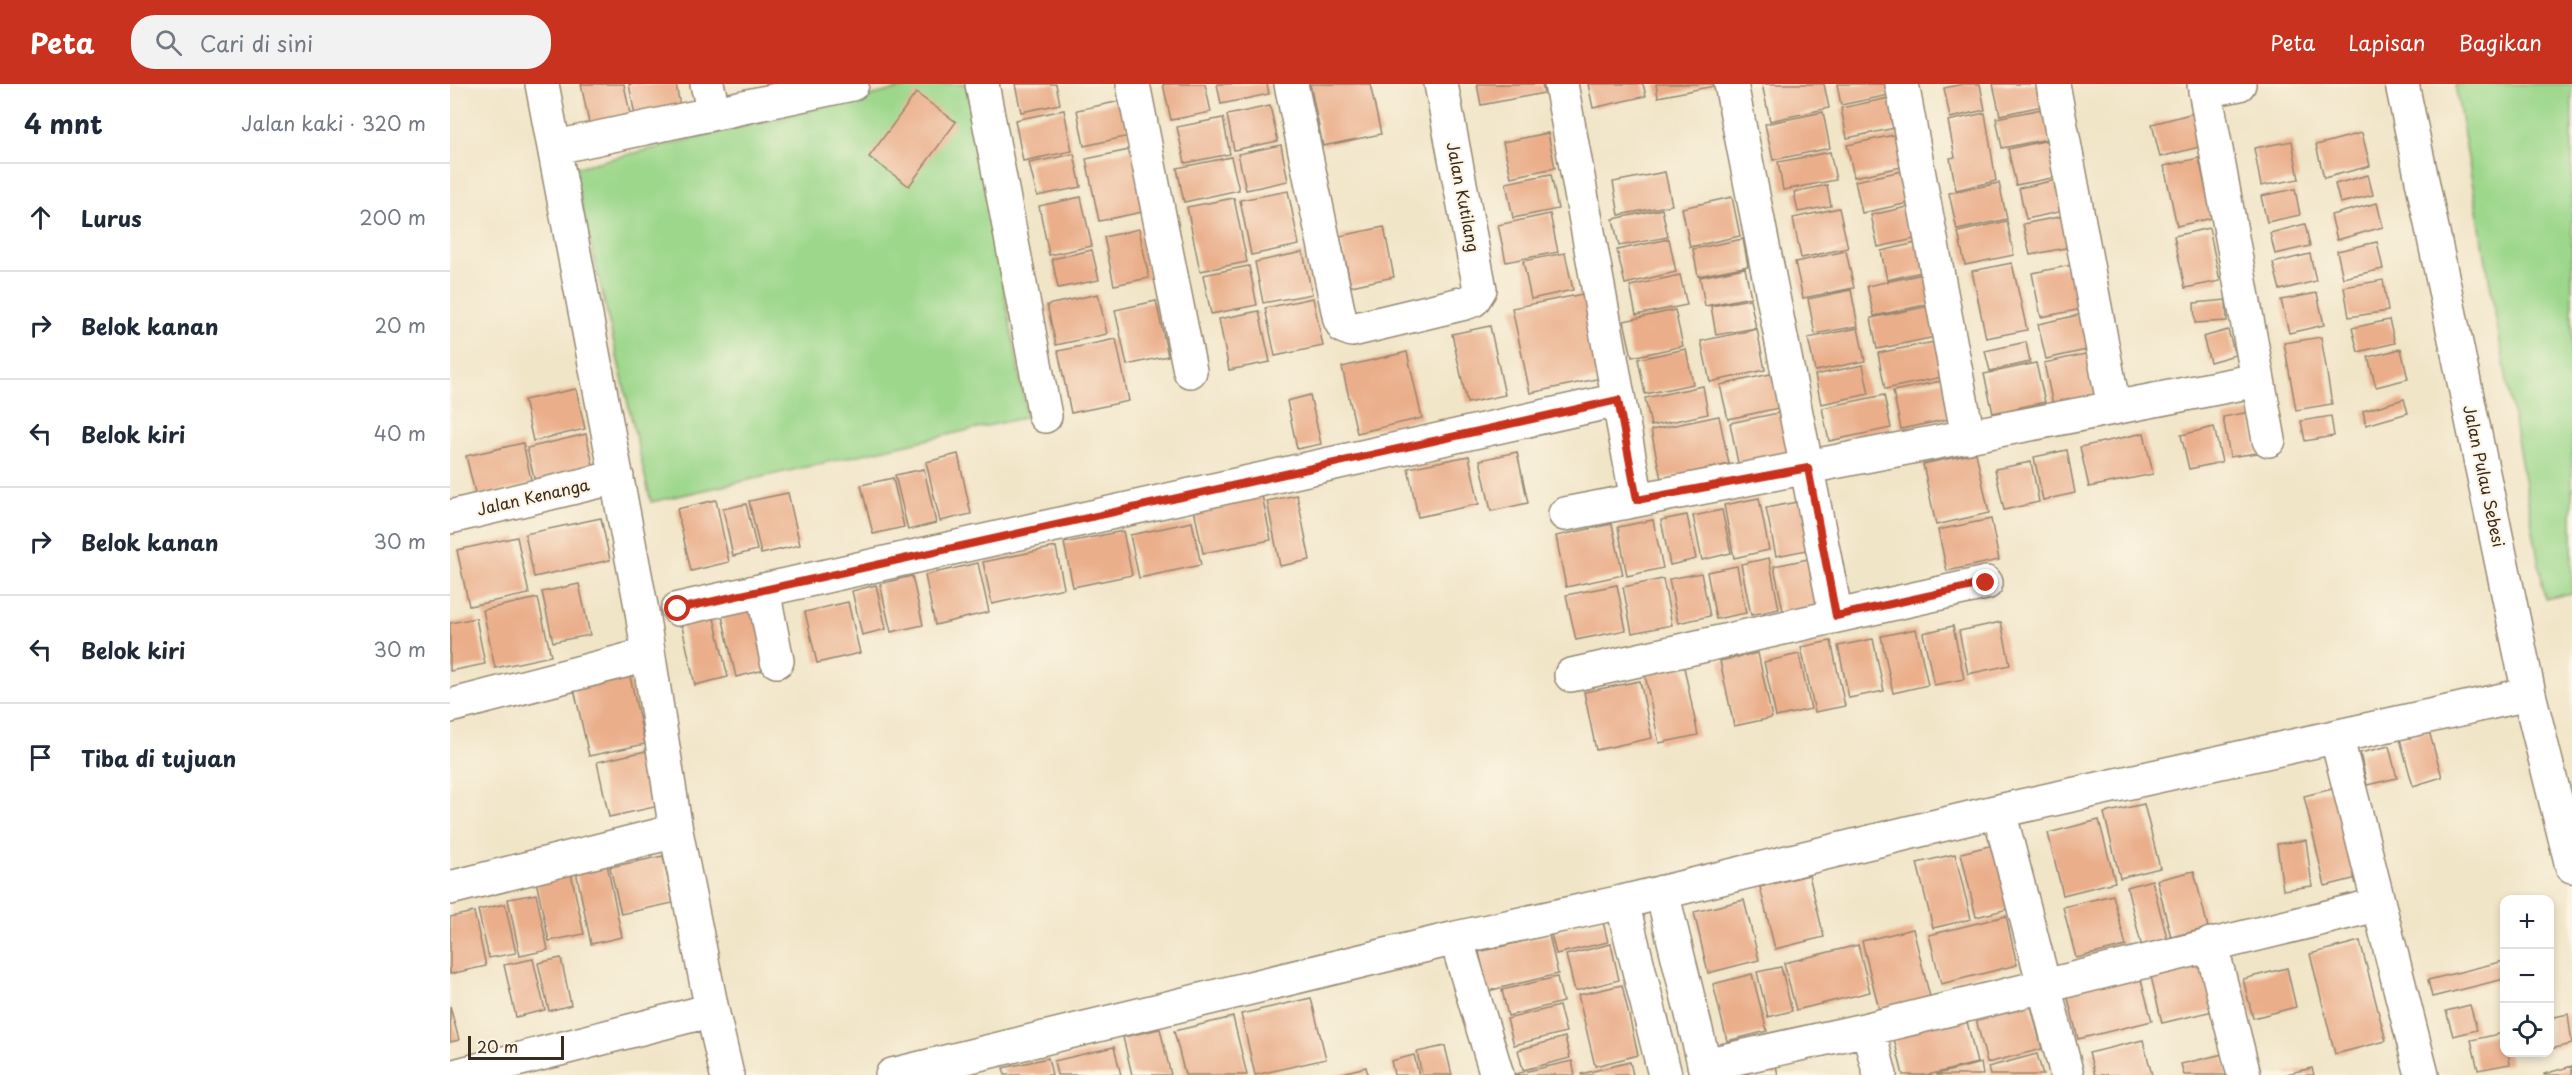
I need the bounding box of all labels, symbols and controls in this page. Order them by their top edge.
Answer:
search box [131,15,551,69]
text: Peta [30,21,95,64]
icon: search [152,26,185,59]
text: Cari di sini [200,26,313,59]
text: Peta [2270,26,2315,58]
text: Lapisan [2348,26,2426,58]
text: Bagikan [2459,26,2542,58]
text: 4 mnt [24,104,103,143]
text: Jalan kaki · 320 m [241,108,426,138]
street label: Jalan Kutilang [1442,140,1486,254]
icon: ahead [24,201,57,234]
text: Lurus [81,201,142,234]
text: 200 m [359,202,426,232]
icon: right [24,309,57,342]
text: Belok kanan [81,309,218,342]
text: 20 m [374,310,426,340]
street label: Jalan Pulau Sebesi [2458,402,2512,549]
icon: left [24,417,57,450]
text: Belok kiri [81,417,185,450]
text: 40 m [374,418,426,448]
street label: Jalan Kenanga [474,471,591,521]
icon: right [24,525,57,558]
text: Belok kanan [81,525,218,558]
text: 30 m [373,526,426,556]
route end [1972,569,1998,595]
route start [664,595,690,621]
icon: left [24,633,57,666]
text: Belok kiri [81,633,185,666]
text: 30 m [373,634,426,664]
icon: arrive [24,741,57,774]
text: Tiba di tujuan [81,741,236,774]
map controls [2500,895,2554,1057]
button: + [2500,895,2554,949]
button: − [2500,949,2554,1003]
button: locate [2500,1003,2554,1057]
scale bar [468,1033,564,1060]
text: 20 m [477,1034,518,1058]

